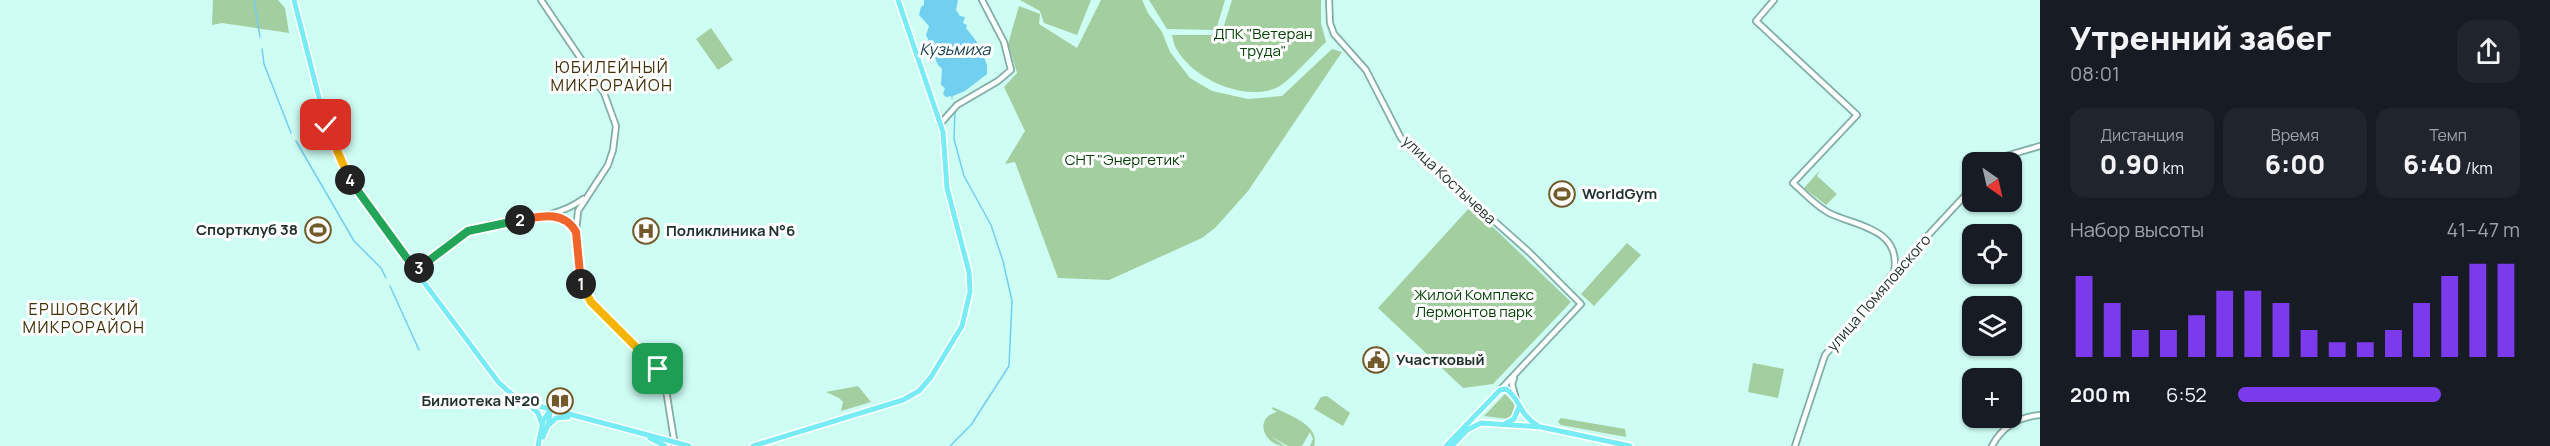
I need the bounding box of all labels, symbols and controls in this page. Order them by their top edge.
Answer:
text: Утренний забег [2070,15,2332,60]
button: share [2457,20,2520,83]
park label: ДПК "Ветеран труда" [1213,23,1313,61]
water label: Кузьмиха [919,38,992,60]
district label: ЮБИЛЕЙНЫЙ МИКРОРАЙОН [550,56,674,96]
text: 08:01 [2070,60,2120,87]
pin [300,99,351,150]
icon: check [309,108,342,141]
text: Дистанция [2100,124,2184,146]
text: Время [2271,124,2319,146]
text: Темп [2429,124,2467,146]
street label: улица Костычева [1398,130,1501,229]
text: 0.90 [2100,146,2159,182]
text: 6:00 [2265,146,2325,182]
text: 6:40 [2403,146,2462,182]
park label: СНТ "Энергетик" [1065,149,1185,170]
north arrow [1962,152,2022,212]
map controls [1962,152,2022,428]
text: km [2159,157,2184,179]
text: /km [2462,157,2493,179]
pin: 4 [335,165,365,195]
text: 4 [345,169,355,191]
sports icon: WorldGym [1547,179,1577,209]
place label: WorldGym [1582,183,1657,204]
pin: 2 [505,205,535,235]
text: 2 [515,209,525,231]
sports icon: Спортклуб 38 [303,215,333,245]
hospital icon: Поликлиника N°6 [631,216,661,246]
text: Набор высоты [2070,216,2204,243]
text: 41–47 m [2446,216,2520,243]
place label: Спортклуб 38 [196,219,298,240]
place label: Поликлиника N°6 [666,220,795,241]
button: locate [1962,224,2022,284]
street label: улица Помяловского [1822,229,1935,356]
pin: 3 [404,253,434,283]
text: 3 [414,257,424,279]
pin: 1 [566,269,596,299]
text: 1 [577,273,585,295]
park label: Жилой Комплекс Лермонтов парк [1414,284,1534,322]
button: layers [1962,296,2022,356]
district label: ЕРШОВСКИЙ МИКРОРАЙОН [22,298,146,338]
pin [632,343,683,394]
public building icon: Участковый [1361,345,1391,375]
place label: Участковый [1396,349,1485,370]
icon: arrive [641,352,674,385]
button: + [1962,368,2022,428]
text: 200 m [2070,381,2130,408]
text: 6:52 [2166,381,2207,408]
library icon: Билиотека №20 [545,386,575,416]
place label: Билиотека №20 [422,390,540,411]

